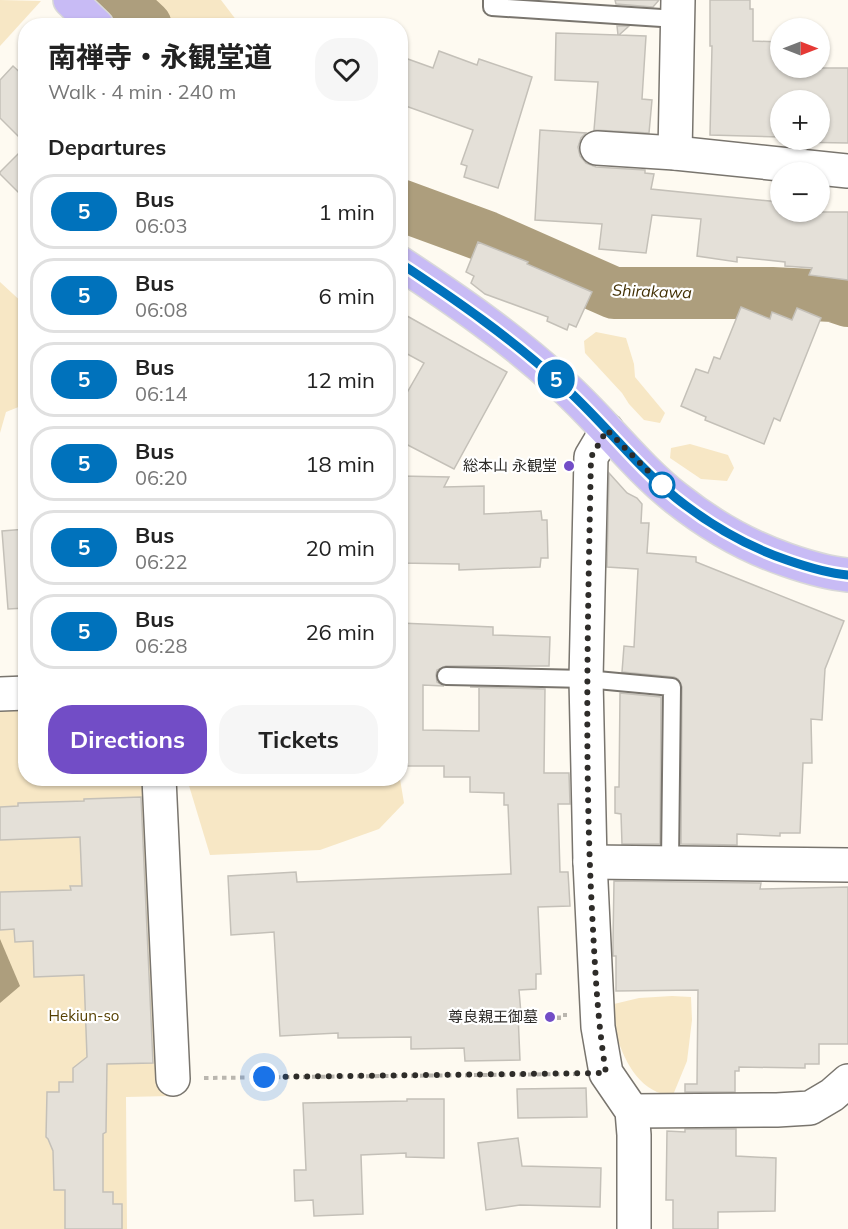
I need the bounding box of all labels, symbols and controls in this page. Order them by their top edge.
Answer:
north arrow [770,18,830,78]
map controls [770,18,830,222]
button: heart [315,38,378,101]
text: 南禅寺・永観堂道 [48,39,272,74]
text: Walk · 4 min · 240 m [48,79,236,104]
button: + [770,90,830,150]
text: Departures [48,133,166,161]
button: − [770,162,830,222]
text: Bus [135,185,174,213]
text: 5 [78,198,90,224]
text: 1 min [319,198,375,226]
text: 06:03 [135,213,188,238]
text: Bus [135,269,174,297]
water label: Shirakawa [612,280,692,302]
text: 5 [78,282,90,308]
text: 6 min [319,282,375,310]
text: 06:08 [135,297,188,322]
text: Bus [135,353,174,381]
line badge: 5 [536,360,576,398]
text: 5 [78,366,90,392]
text: 12 min [305,366,375,394]
text: 5 [550,366,562,392]
text: 06:14 [135,381,188,406]
text: Bus [135,437,174,465]
text: 5 [78,450,90,476]
text: 18 min [305,450,375,478]
place label: 総本山 永観堂 [463,456,557,475]
marker: 総本山 永観堂 [562,459,576,473]
text: 06:20 [135,465,188,490]
unlabelled marker [649,472,675,498]
text: Bus [135,521,174,549]
text: 5 [78,534,90,560]
text: 20 min [305,534,375,562]
text: 06:22 [135,549,188,574]
text: Bus [135,605,174,633]
text: 5 [78,618,90,644]
text: 26 min [305,618,375,646]
text: 06:28 [135,633,188,658]
button: Directions [48,705,207,774]
button: Tickets [219,705,378,774]
park label: Hekiun-so [49,1006,119,1025]
place label: 尊良親王御墓 [448,1007,538,1026]
marker: 尊良親王御墓 [543,1010,557,1024]
your location [249,1062,279,1092]

